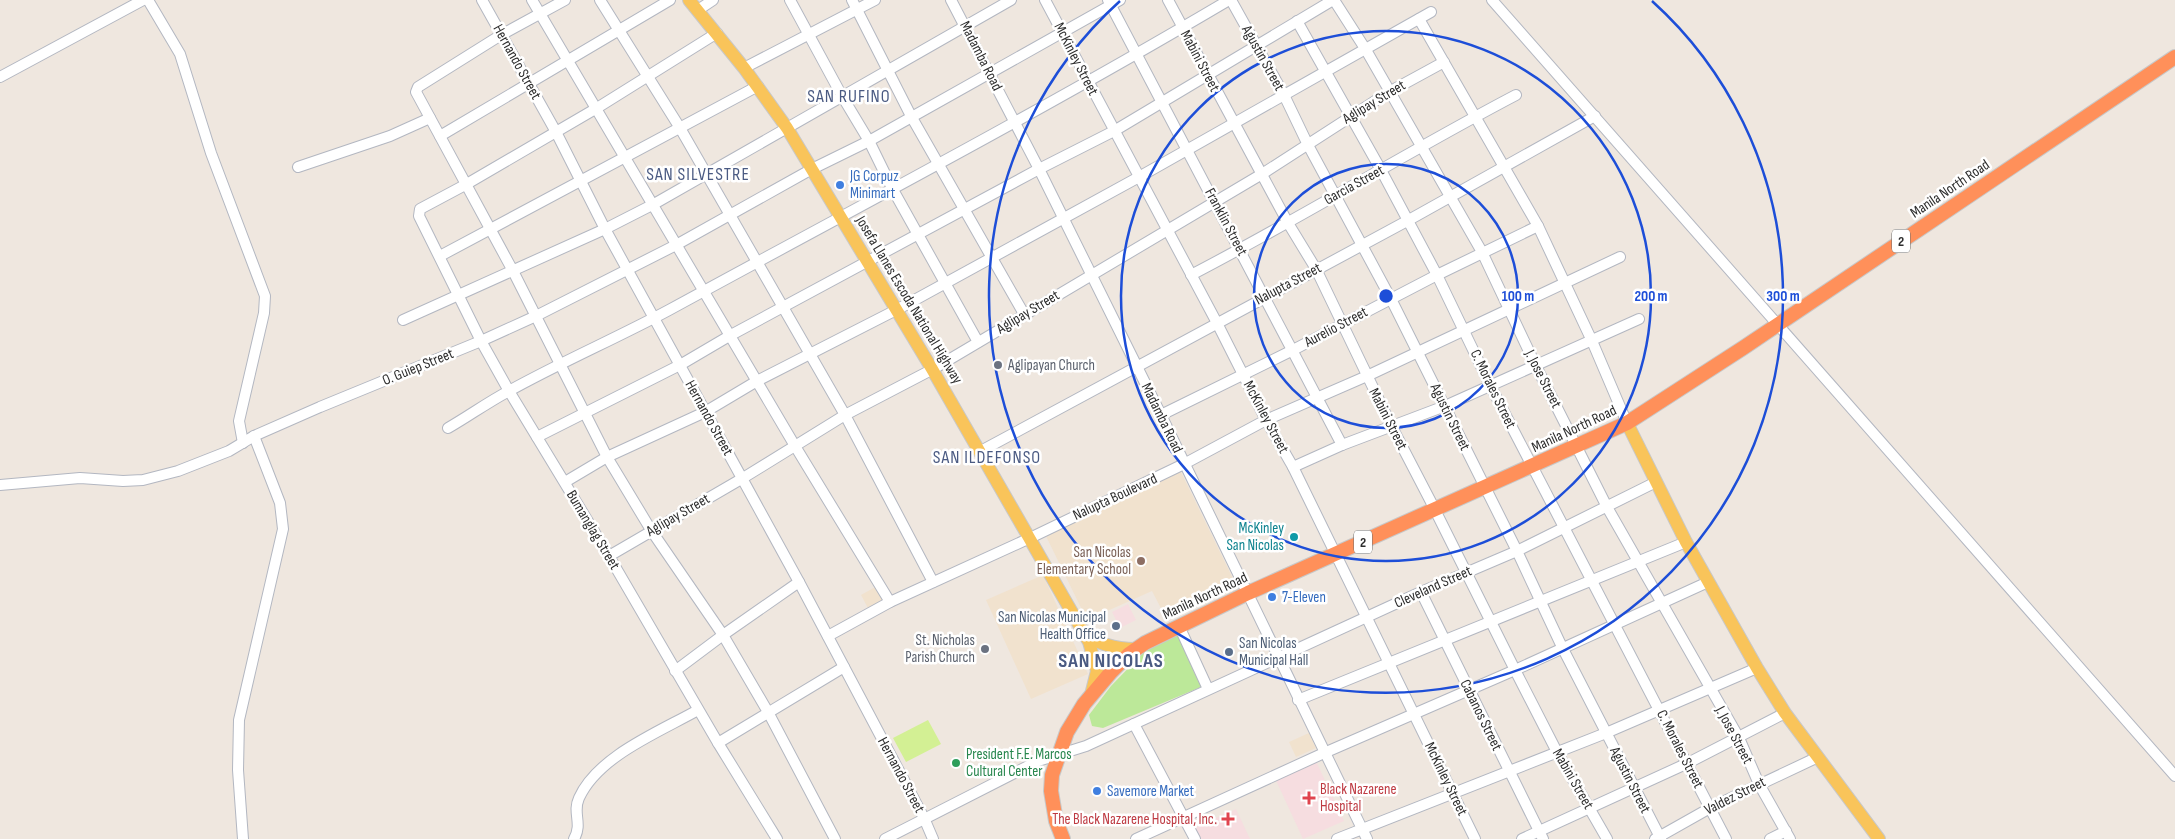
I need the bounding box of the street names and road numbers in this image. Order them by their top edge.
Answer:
street label: Madamba Road [955,18,1007,94]
street label: McKinley Street [1049,19,1103,99]
street label: Hernando Street [489,21,546,103]
street label: Agustin Street [1237,21,1289,95]
street label: Mabini Street [1176,27,1224,95]
street label: Aglipay Street [1338,76,1409,129]
street label: Manila North Road [1907,156,1993,222]
street label: Garcia Street [1321,161,1388,209]
street label: Franklin Street [1200,185,1252,260]
street label: Josefa Llanes Escoda National Highway [851,212,967,388]
road number: 2 [1892,230,1910,252]
street label: Nalupta Street [1251,258,1325,310]
street label: Aglipay Street [992,286,1063,339]
street label: Aurelio Street [1300,302,1371,352]
street label: O. Guiep Street [380,344,457,390]
street label: C. Morales Street [1466,346,1520,432]
street label: J. Jose Street [1520,346,1566,412]
street label: Hernando Street [681,377,738,459]
street label: McKinley Street [1239,377,1293,457]
street label: Madamba Road [1137,380,1187,456]
street label: Agustin Street [1425,380,1475,454]
street label: Mabini Street [1364,385,1412,454]
street label: Manila North Road [1528,401,1620,457]
street label: Nalupta Boulevard [1070,469,1160,525]
street label: Bumanglag Street [562,487,624,574]
street label: Aglipay Street [642,489,714,541]
road number: 2 [1354,530,1372,554]
street label: Cleveland Street [1391,561,1475,613]
street label: Manila North Road [1159,568,1251,624]
street label: Cabanos Street [1456,676,1507,754]
street label: J. Jose Street [1710,702,1757,768]
street label: C. Morales Street [1652,707,1708,792]
street label: Hernando Street [873,734,929,817]
street label: McKinley Street [1420,739,1472,819]
street label: Agustin Street [1605,743,1655,817]
street label: Mabini Street [1548,745,1598,813]
street label: Valdez Street [1701,772,1769,820]

